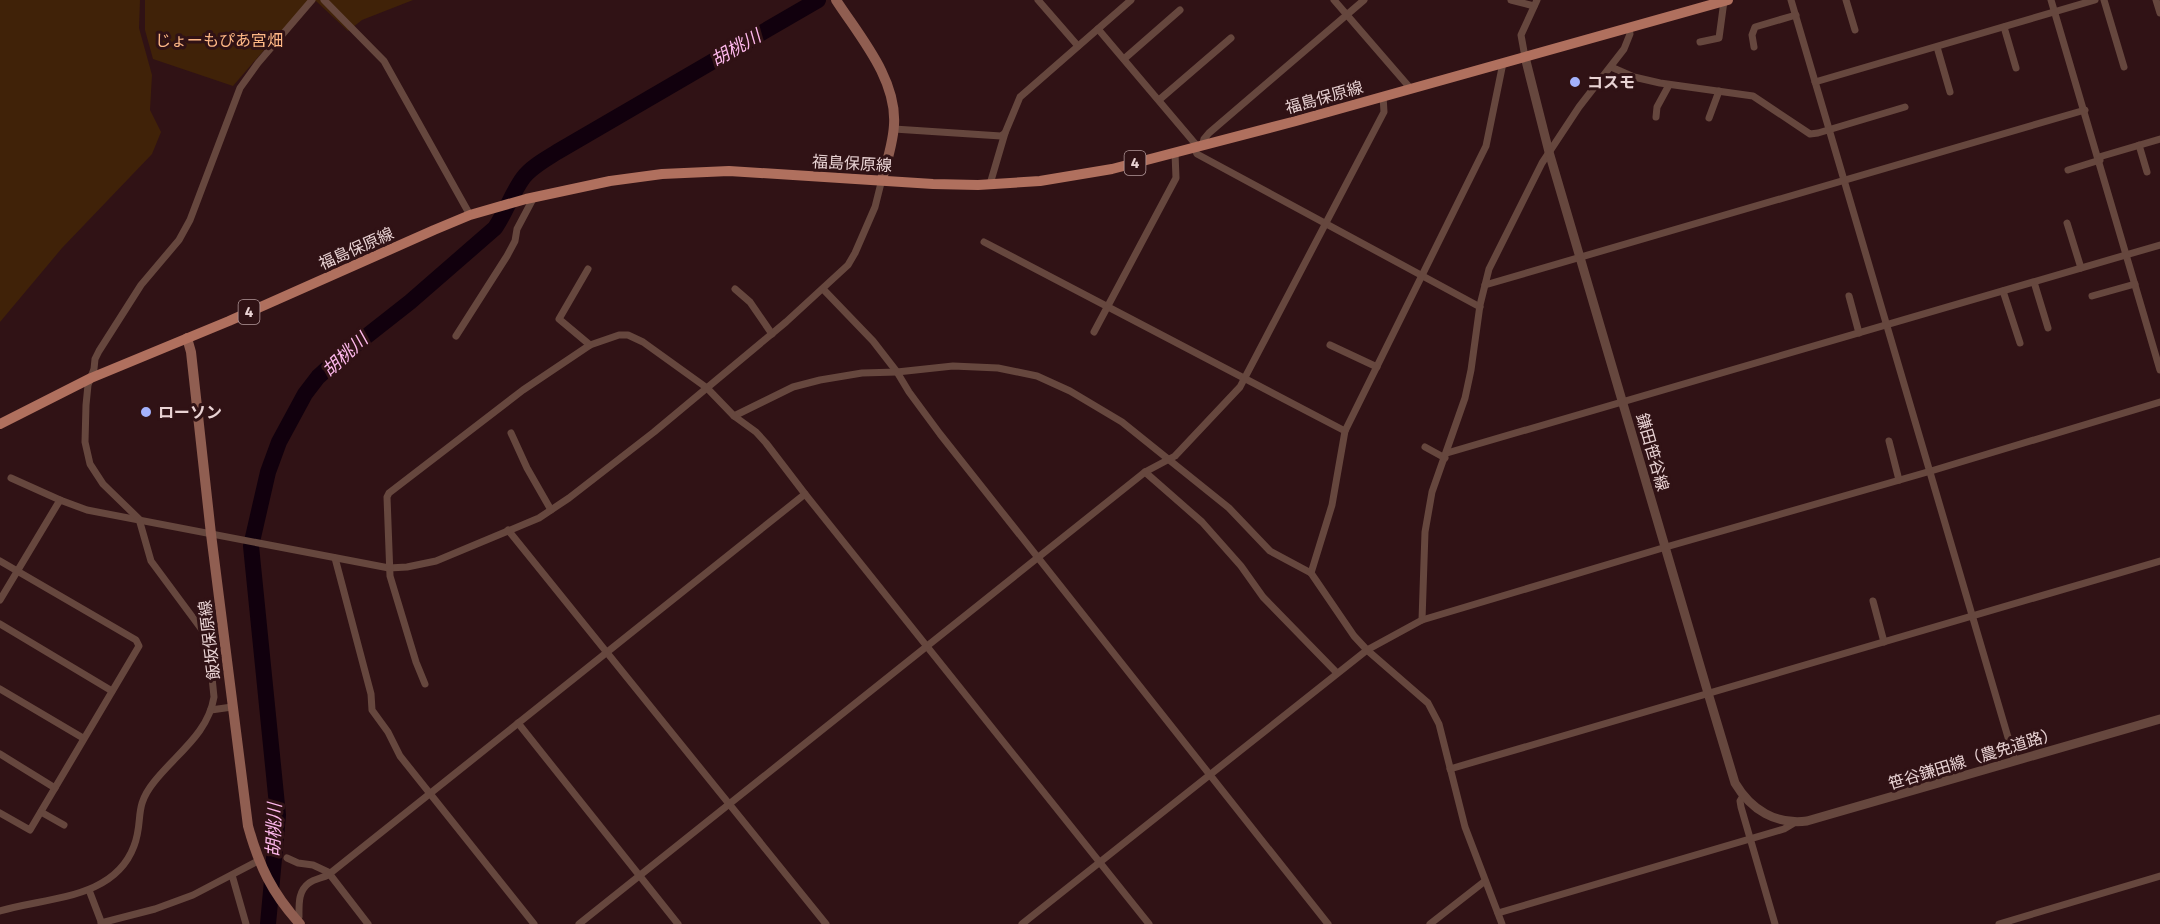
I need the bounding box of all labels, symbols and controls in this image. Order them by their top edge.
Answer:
water label: 胡桃川 [707,24,767,71]
park label: じょーもぴあ宮畑 [155,31,283,50]
place label: コスモ [1587,73,1635,92]
marker: コスモ [1568,75,1582,89]
street label: 福島保原線 [1283,77,1365,118]
road number: 4 [1124,151,1146,175]
street label: 福島保原線 [812,152,892,175]
street label: 福島保原線 [316,224,397,273]
road number: 4 [238,300,260,324]
water label: 胡桃川 [318,327,374,381]
place label: ローソン [158,403,222,422]
marker: ローソン [139,405,153,419]
street label: 鎌田笹谷線 [1632,411,1673,493]
street label: 飯坂保原線 [195,599,224,681]
street label: 笹谷鎌田線（農免道路） [1886,724,2060,793]
water label: 胡桃川 [262,801,286,857]

